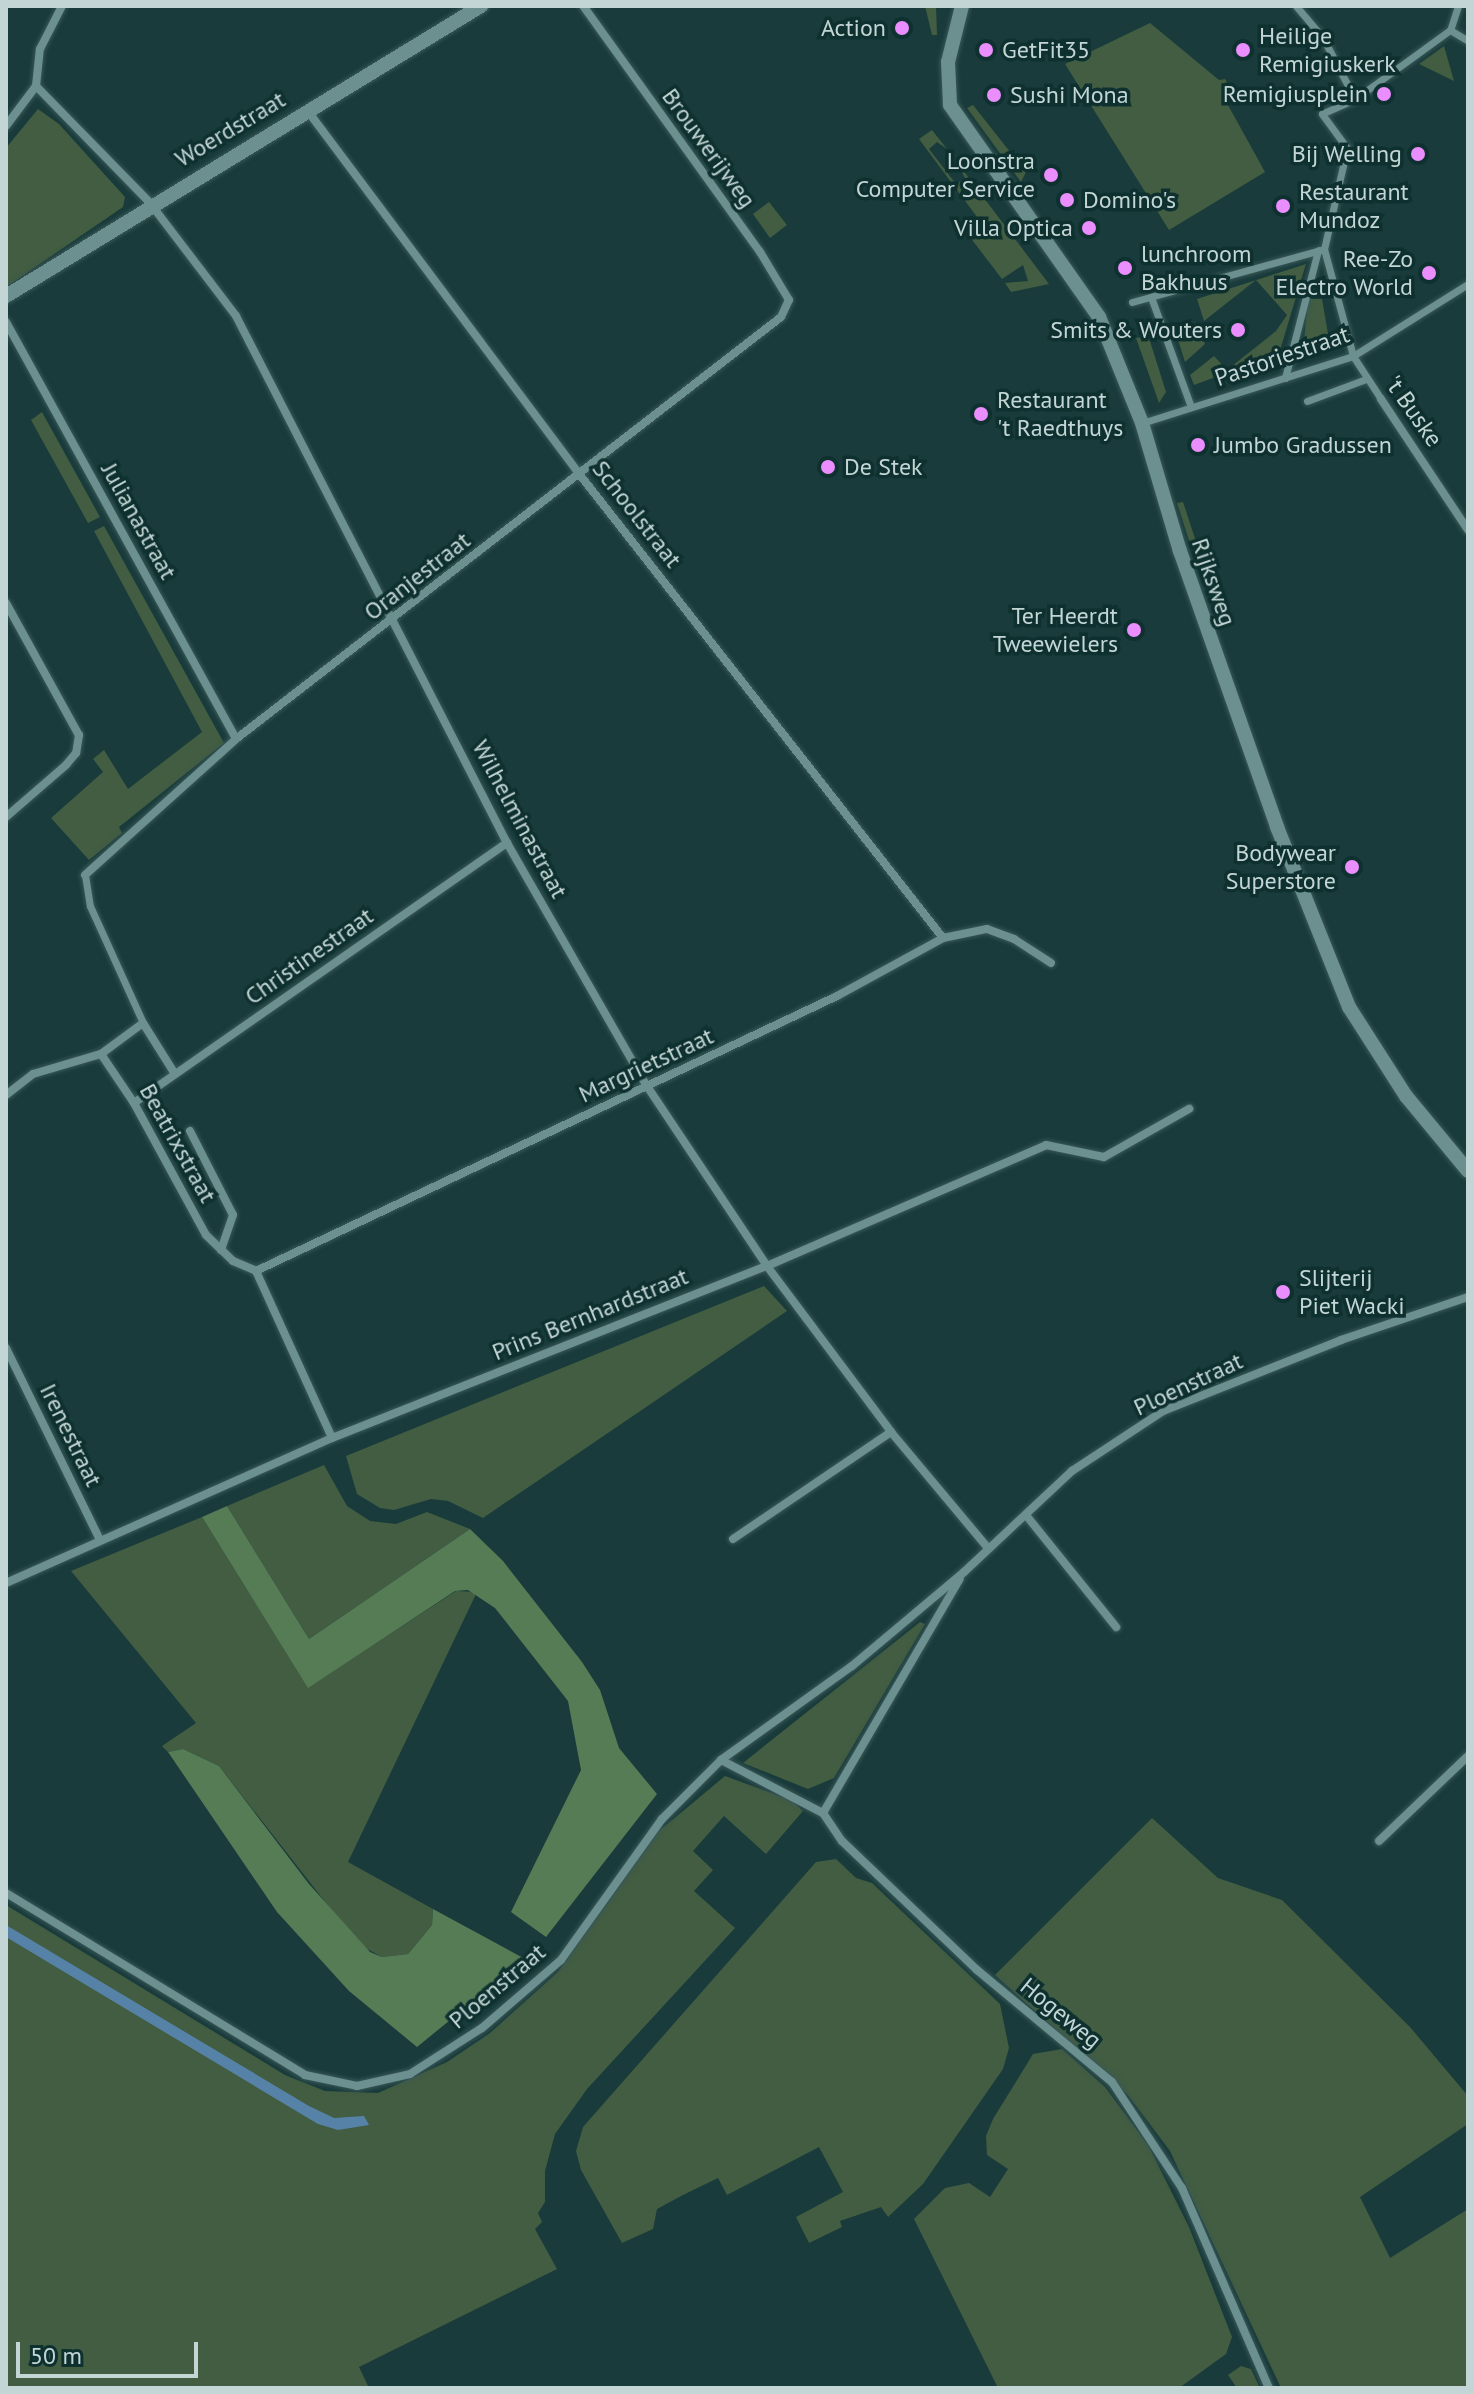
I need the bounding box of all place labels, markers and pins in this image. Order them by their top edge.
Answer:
place label: Action [821,14,886,42]
marker: Action [893,19,911,37]
place label: Heilige Remigiuskerk [1259,22,1396,78]
place label: GetFit35 [1002,36,1090,64]
marker: GetFit35 [977,41,995,59]
marker: Heilige Remigiuskerk [1234,41,1252,59]
place label: Remigiusplein [1223,80,1368,108]
place label: Sushi Mona [1010,81,1129,109]
marker: Remigiusplein [1375,85,1393,103]
marker: Sushi Mona [985,86,1003,104]
place label: Bij Welling [1291,140,1402,168]
marker: Bij Welling [1409,145,1427,163]
place label: Loonstra Computer Service [856,147,1035,203]
marker: Loonstra Computer Service [1042,166,1060,184]
place label: Restaurant Mundoz [1299,178,1409,234]
place label: Domino's [1083,186,1176,214]
marker: Domino's [1058,191,1076,209]
marker: Restaurant Mundoz [1274,197,1292,215]
place label: Villa Optica [954,214,1073,242]
marker: Villa Optica [1080,219,1098,237]
place label: lunchroom Bakhuus [1141,240,1251,296]
place label: Ree-Zo Electro World [1275,245,1413,301]
marker: lunchroom Bakhuus [1116,259,1134,277]
marker: Ree-Zo Electro World [1420,264,1438,282]
place label: Smits & Wouters [1050,316,1222,344]
marker: Smits & Wouters [1229,321,1247,339]
place label: Restaurant 't Raedthuys [997,386,1123,442]
marker: Restaurant 't Raedthuys [972,405,990,423]
place label: Jumbo Gradussen [1214,431,1392,459]
marker: Jumbo Gradussen [1189,436,1207,454]
place label: De Stek [844,453,923,481]
marker: De Stek [819,458,837,476]
place label: Ter Heerdt Tweewielers [993,602,1118,658]
marker: Ter Heerdt Tweewielers [1125,621,1143,639]
place label: Bodywear Superstore [1226,839,1336,895]
marker: Bodywear Superstore [1343,858,1361,876]
place label: Slijterij Piet Wacki [1299,1264,1405,1320]
marker: Slijterij Piet Wacki [1274,1283,1292,1301]

